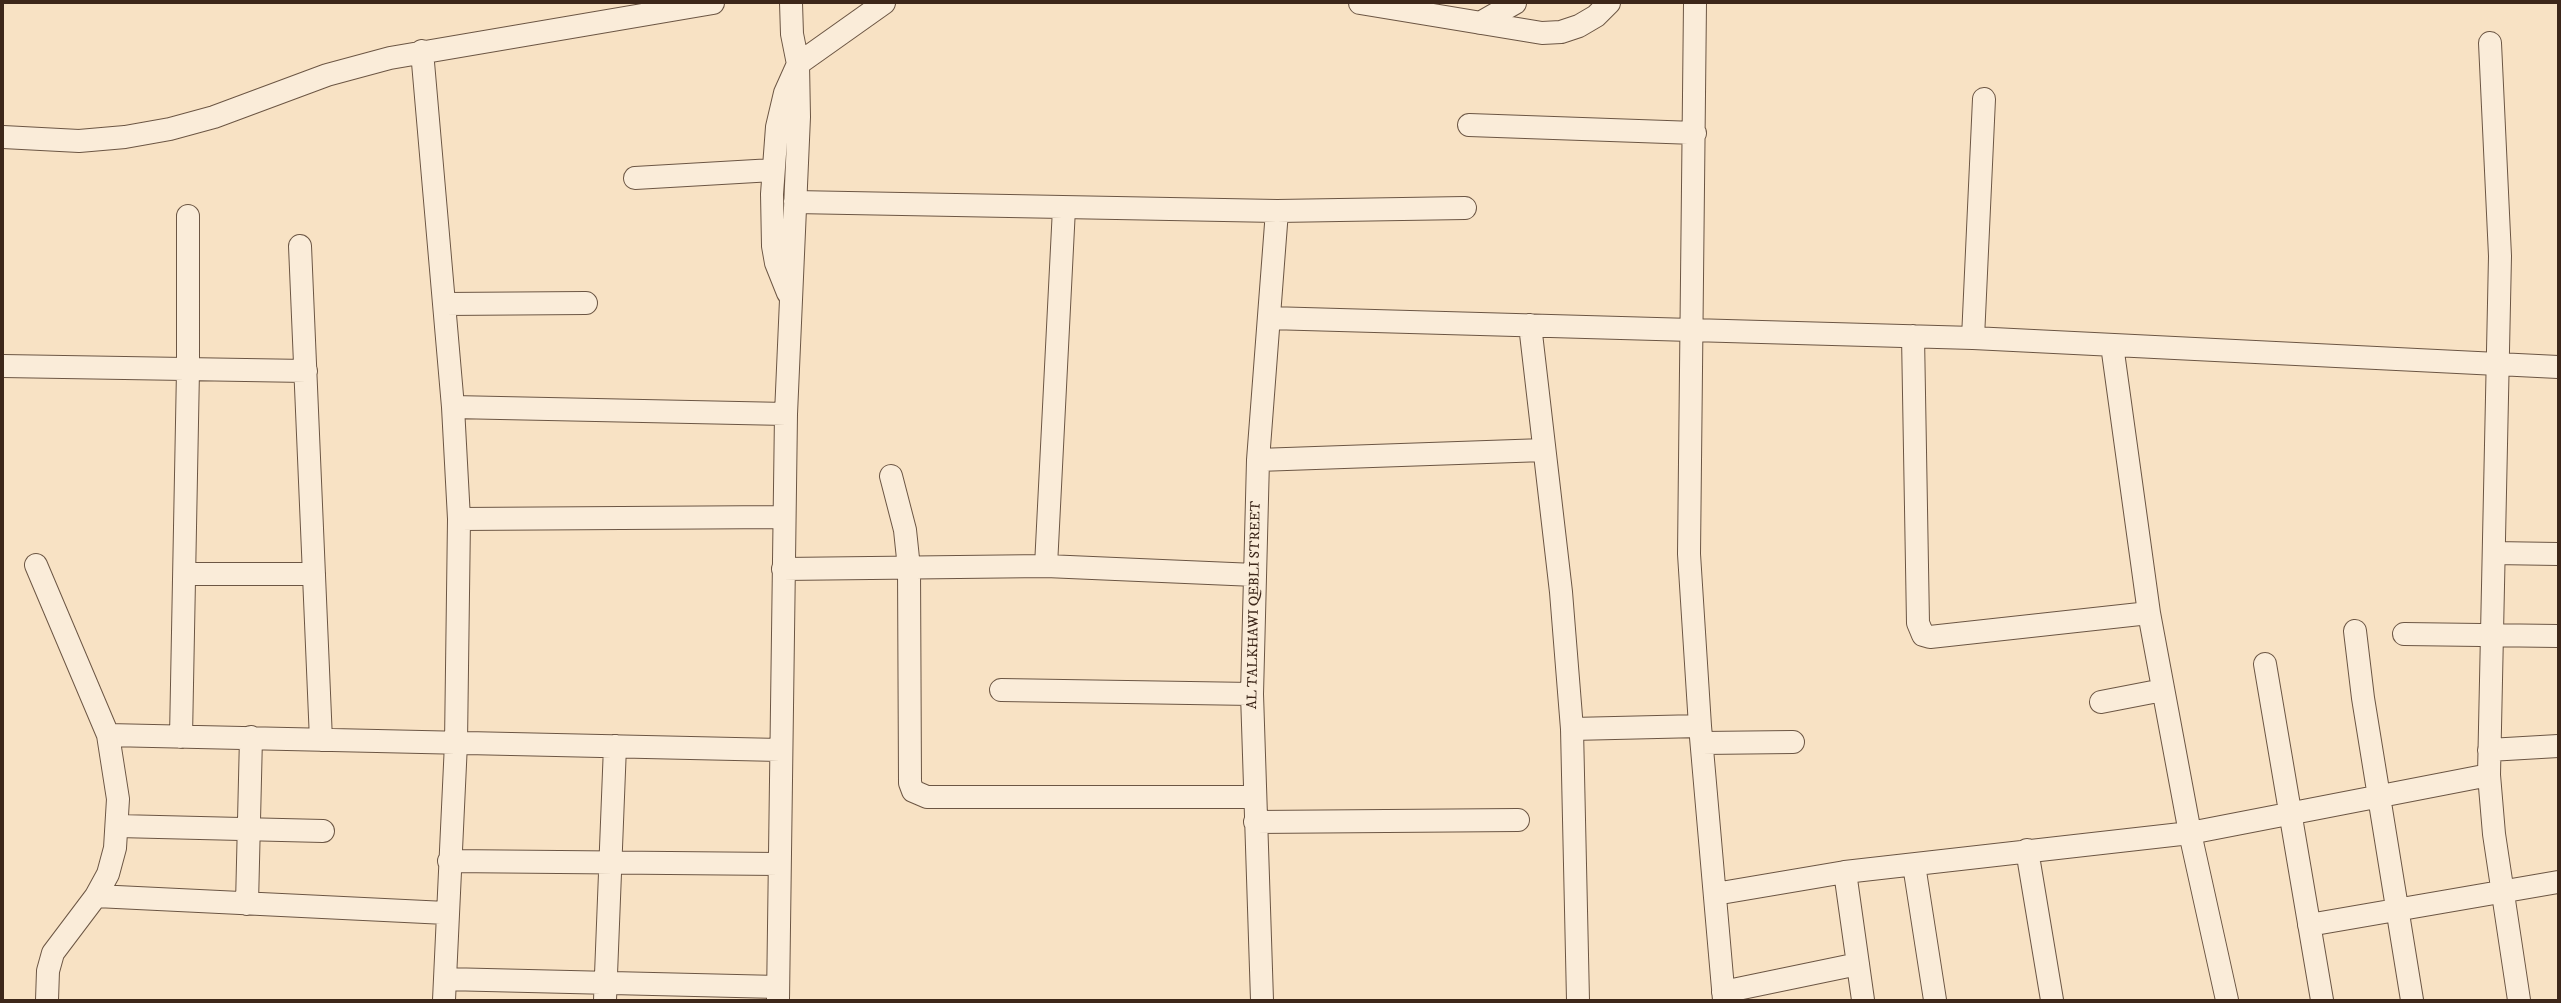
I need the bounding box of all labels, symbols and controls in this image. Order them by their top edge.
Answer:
street label: AL TALKHAWI QEBLI STREET [1245,501,1265,709]

